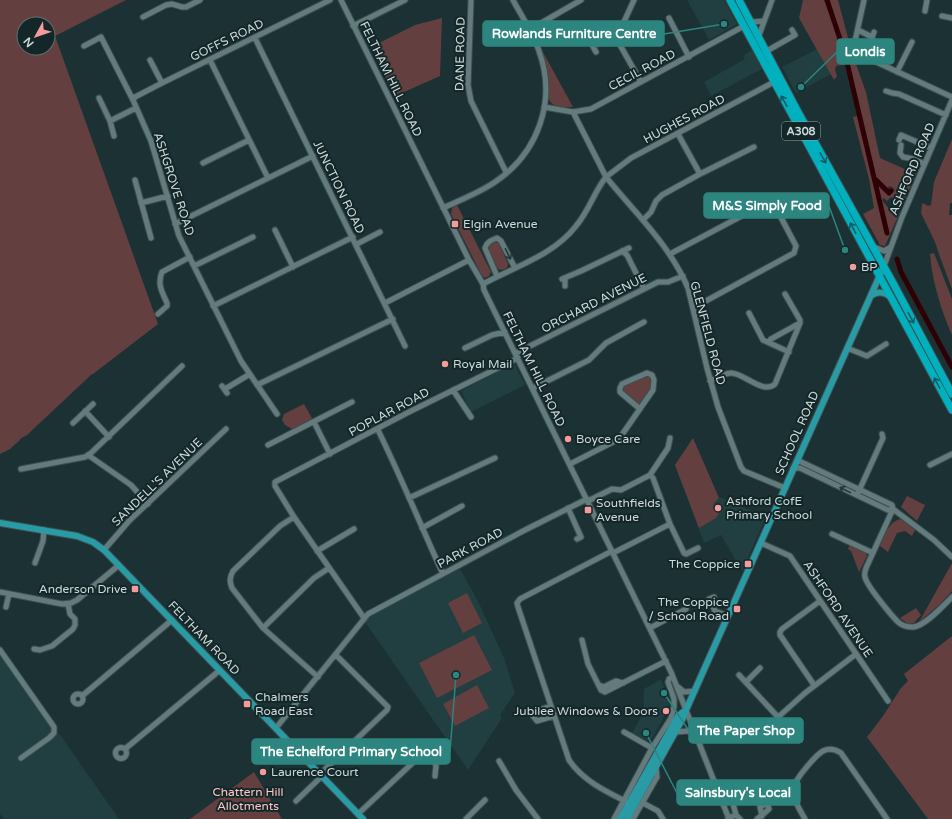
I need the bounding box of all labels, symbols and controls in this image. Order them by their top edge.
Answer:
north arrow [16,16,56,56]
street label: GOFFS ROAD [188,16,266,64]
street label: DANE ROAD [452,17,468,91]
street label: FELTHAM HILL ROAD [357,19,425,139]
callout: Rowlands Furniture Centre [483,21,664,46]
text: Rowlands Furniture Centre [492,26,657,42]
text: N [21,35,37,50]
callout: Londis [837,39,894,64]
text: Londis [845,44,886,60]
street label: CECIL ROAD [606,47,678,93]
street label: HUGHES ROAD [641,92,727,146]
one-way arrow [780,95,788,107]
street label: ASHFORD ROAD [886,121,938,217]
road number: A308 [782,122,820,140]
street label: ASHGROVE ROAD [151,131,197,237]
street label: JUNCTION ROAD [310,138,368,236]
one-way arrow [820,152,827,164]
callout: M&S Simply Food [704,193,829,218]
text: M&S Simply Food [712,198,822,214]
place label: Elgin Avenue [463,217,538,231]
marker: Elgin Avenue [450,219,460,229]
one-way arrow [849,222,857,234]
one-way arrow [505,248,512,260]
place label: BP [861,260,877,274]
marker: BP [848,262,858,272]
street label: ORCHARD AVENUE [539,270,649,336]
street label: GLENFIELD ROAD [687,280,729,386]
street label: FELTHAM HILL ROAD [500,309,568,429]
one-way arrow [908,311,916,323]
place label: Royal Mail [453,357,512,371]
marker: Royal Mail [440,359,450,369]
one-way arrow [932,377,940,389]
street label: POPLAR ROAD [346,385,432,439]
street label: SCHOOL ROAD [772,389,822,477]
place label: Boyce Care [576,432,641,446]
marker: Boyce Care [563,434,573,444]
street label: SANDELL'S AVENUE [109,435,205,529]
one-way arrow [840,486,852,493]
place label: Ashford CofE Primary School [726,494,812,522]
place label: Southfields Avenue [596,496,661,524]
marker: Ashford CofE Primary School [713,503,723,513]
marker: Southfields Avenue [583,505,593,515]
street label: PARK ROAD [435,525,505,571]
place label: The Coppice [669,557,740,571]
street label: ASHFORD AVENUE [800,558,876,660]
marker: The Coppice [743,559,753,569]
place label: Anderson Drive [39,582,127,596]
marker: Anderson Drive [130,584,140,594]
place label: The Coppice / School Road [649,595,729,623]
street label: FELTHAM ROAD [165,598,243,678]
marker: The Coppice / School Road [732,604,742,614]
place label: Chalmers Road East [255,690,313,718]
marker: Chalmers Road East [242,699,252,709]
place label: Jubilee Windows & Doors [514,704,658,718]
marker: Jubilee Windows & Doors [661,706,671,716]
callout: The Paper Shop [689,718,803,743]
text: The Paper Shop [696,723,795,739]
callout: The Echelford Primary School [252,739,450,764]
text: The Echelford Primary School [259,744,442,760]
place label: Laurence Court [271,765,359,779]
marker: Laurence Court [258,767,268,777]
callout: Sainsbury's Local [677,780,800,805]
park label: Chattern Hill Allotments [212,785,284,813]
text: Sainsbury's Local [685,785,791,801]

